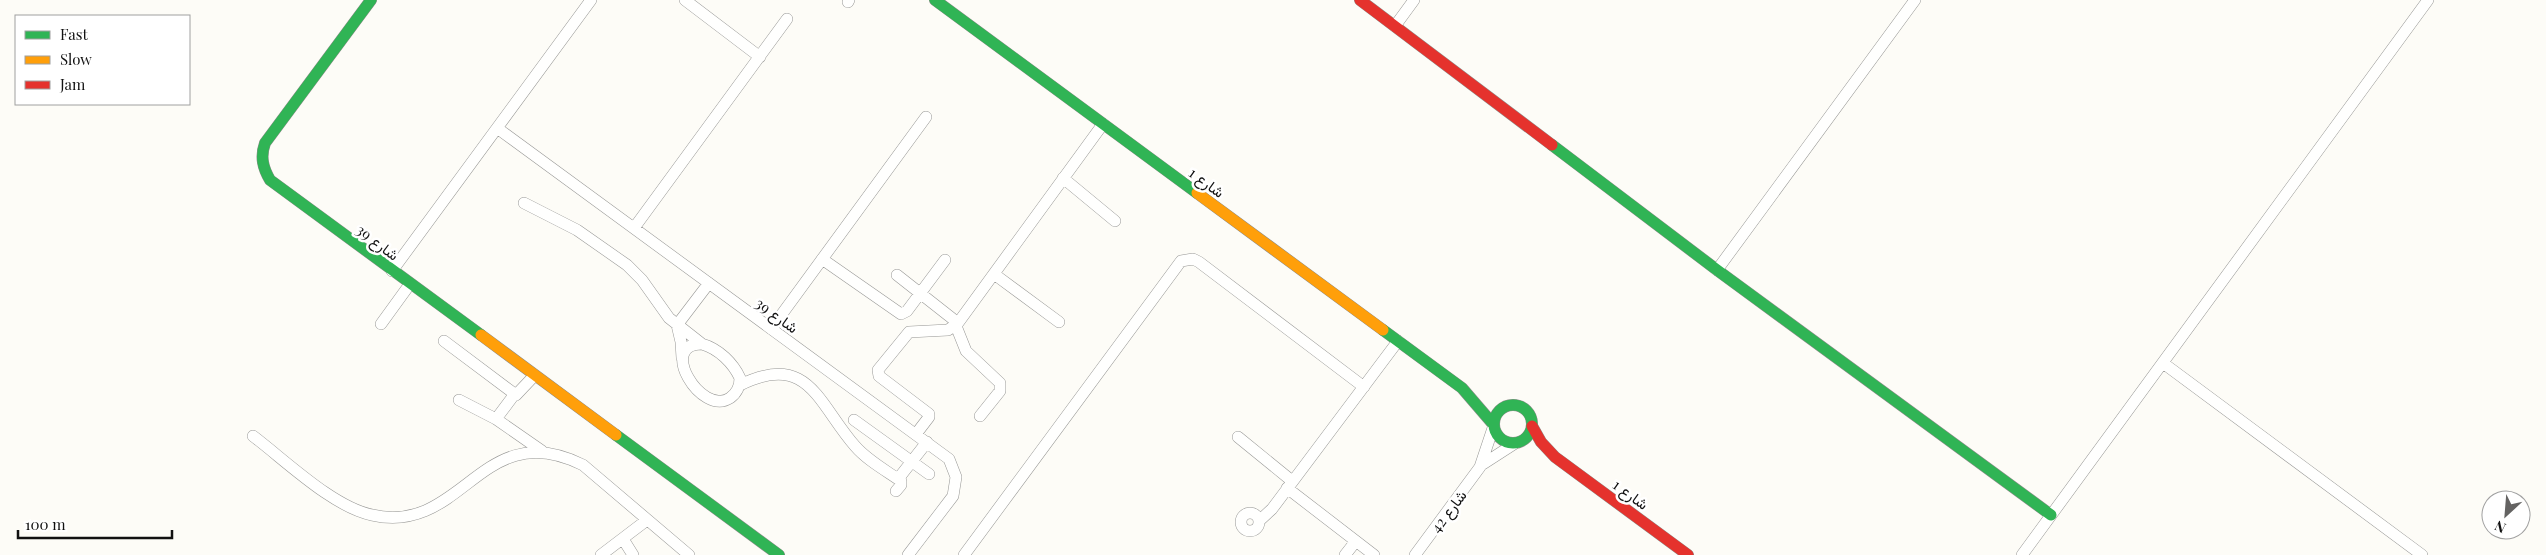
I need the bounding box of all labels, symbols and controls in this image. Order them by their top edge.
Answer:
legend [15,15,190,105]
text: Fast [60,24,89,44]
text: Slow [60,49,92,69]
text: Jam [59,74,86,94]
street label: شارع 1 [1184,162,1229,203]
street label: شارع 39 [351,219,403,266]
street label: شارع 39 [750,293,803,339]
street label: شارع 1 [1608,474,1653,515]
street label: شارع 42 [1425,485,1472,538]
north arrow [2481,490,2531,540]
scale bar [18,508,171,540]
text: 100 m [25,514,66,534]
text: N [2491,516,2509,538]

